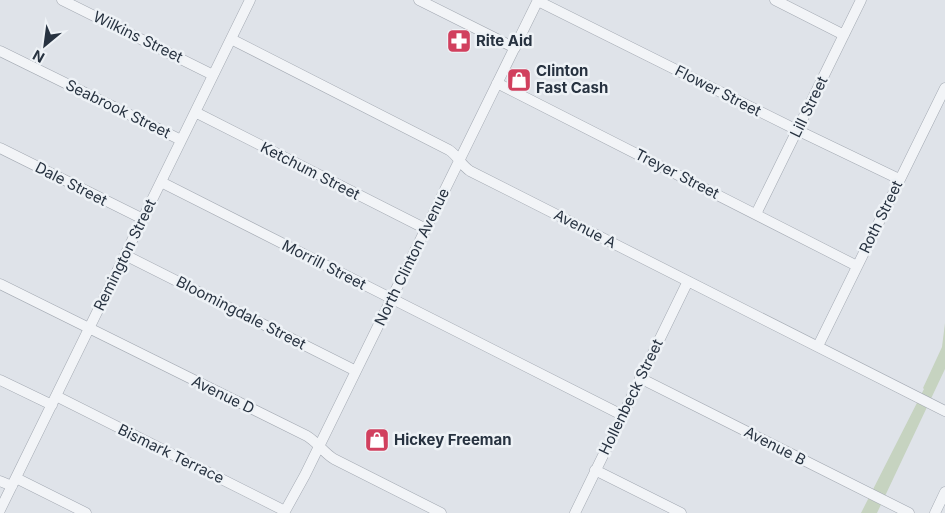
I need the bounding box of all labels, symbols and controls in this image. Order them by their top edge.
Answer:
street label: Wilkins Street [90,7,186,66]
north arrow [20,20,70,70]
pharmacy icon: Rite Aid [446,28,472,54]
place label: Rite Aid [476,31,533,50]
text: N [30,47,47,67]
place label: Clinton Fast Cash [536,61,608,97]
street label: Flower Street [672,61,765,120]
shop icon: Clinton Fast Cash [506,67,532,93]
street label: Lill Street [786,73,832,141]
street label: Seabrook Street [63,75,174,142]
street label: Ketchum Street [257,137,363,204]
street label: Treyer Street [632,144,722,203]
street label: Dale Street [32,157,110,210]
street label: Roth Street [855,177,906,256]
street label: North Clinton Avenue [370,185,453,329]
street label: Remington Street [89,196,160,314]
street label: Avenue A [551,205,620,252]
street label: Morrill Street [279,235,369,294]
street label: Bloomingdale Street [173,272,309,353]
street label: Hollenbeck Street [594,336,667,458]
street label: Avenue D [189,371,258,418]
street label: Bismark Terrace [115,420,227,487]
street label: Avenue B [741,422,809,469]
shop icon: Hickey Freeman [364,427,390,453]
place label: Hickey Freeman [394,430,512,449]

